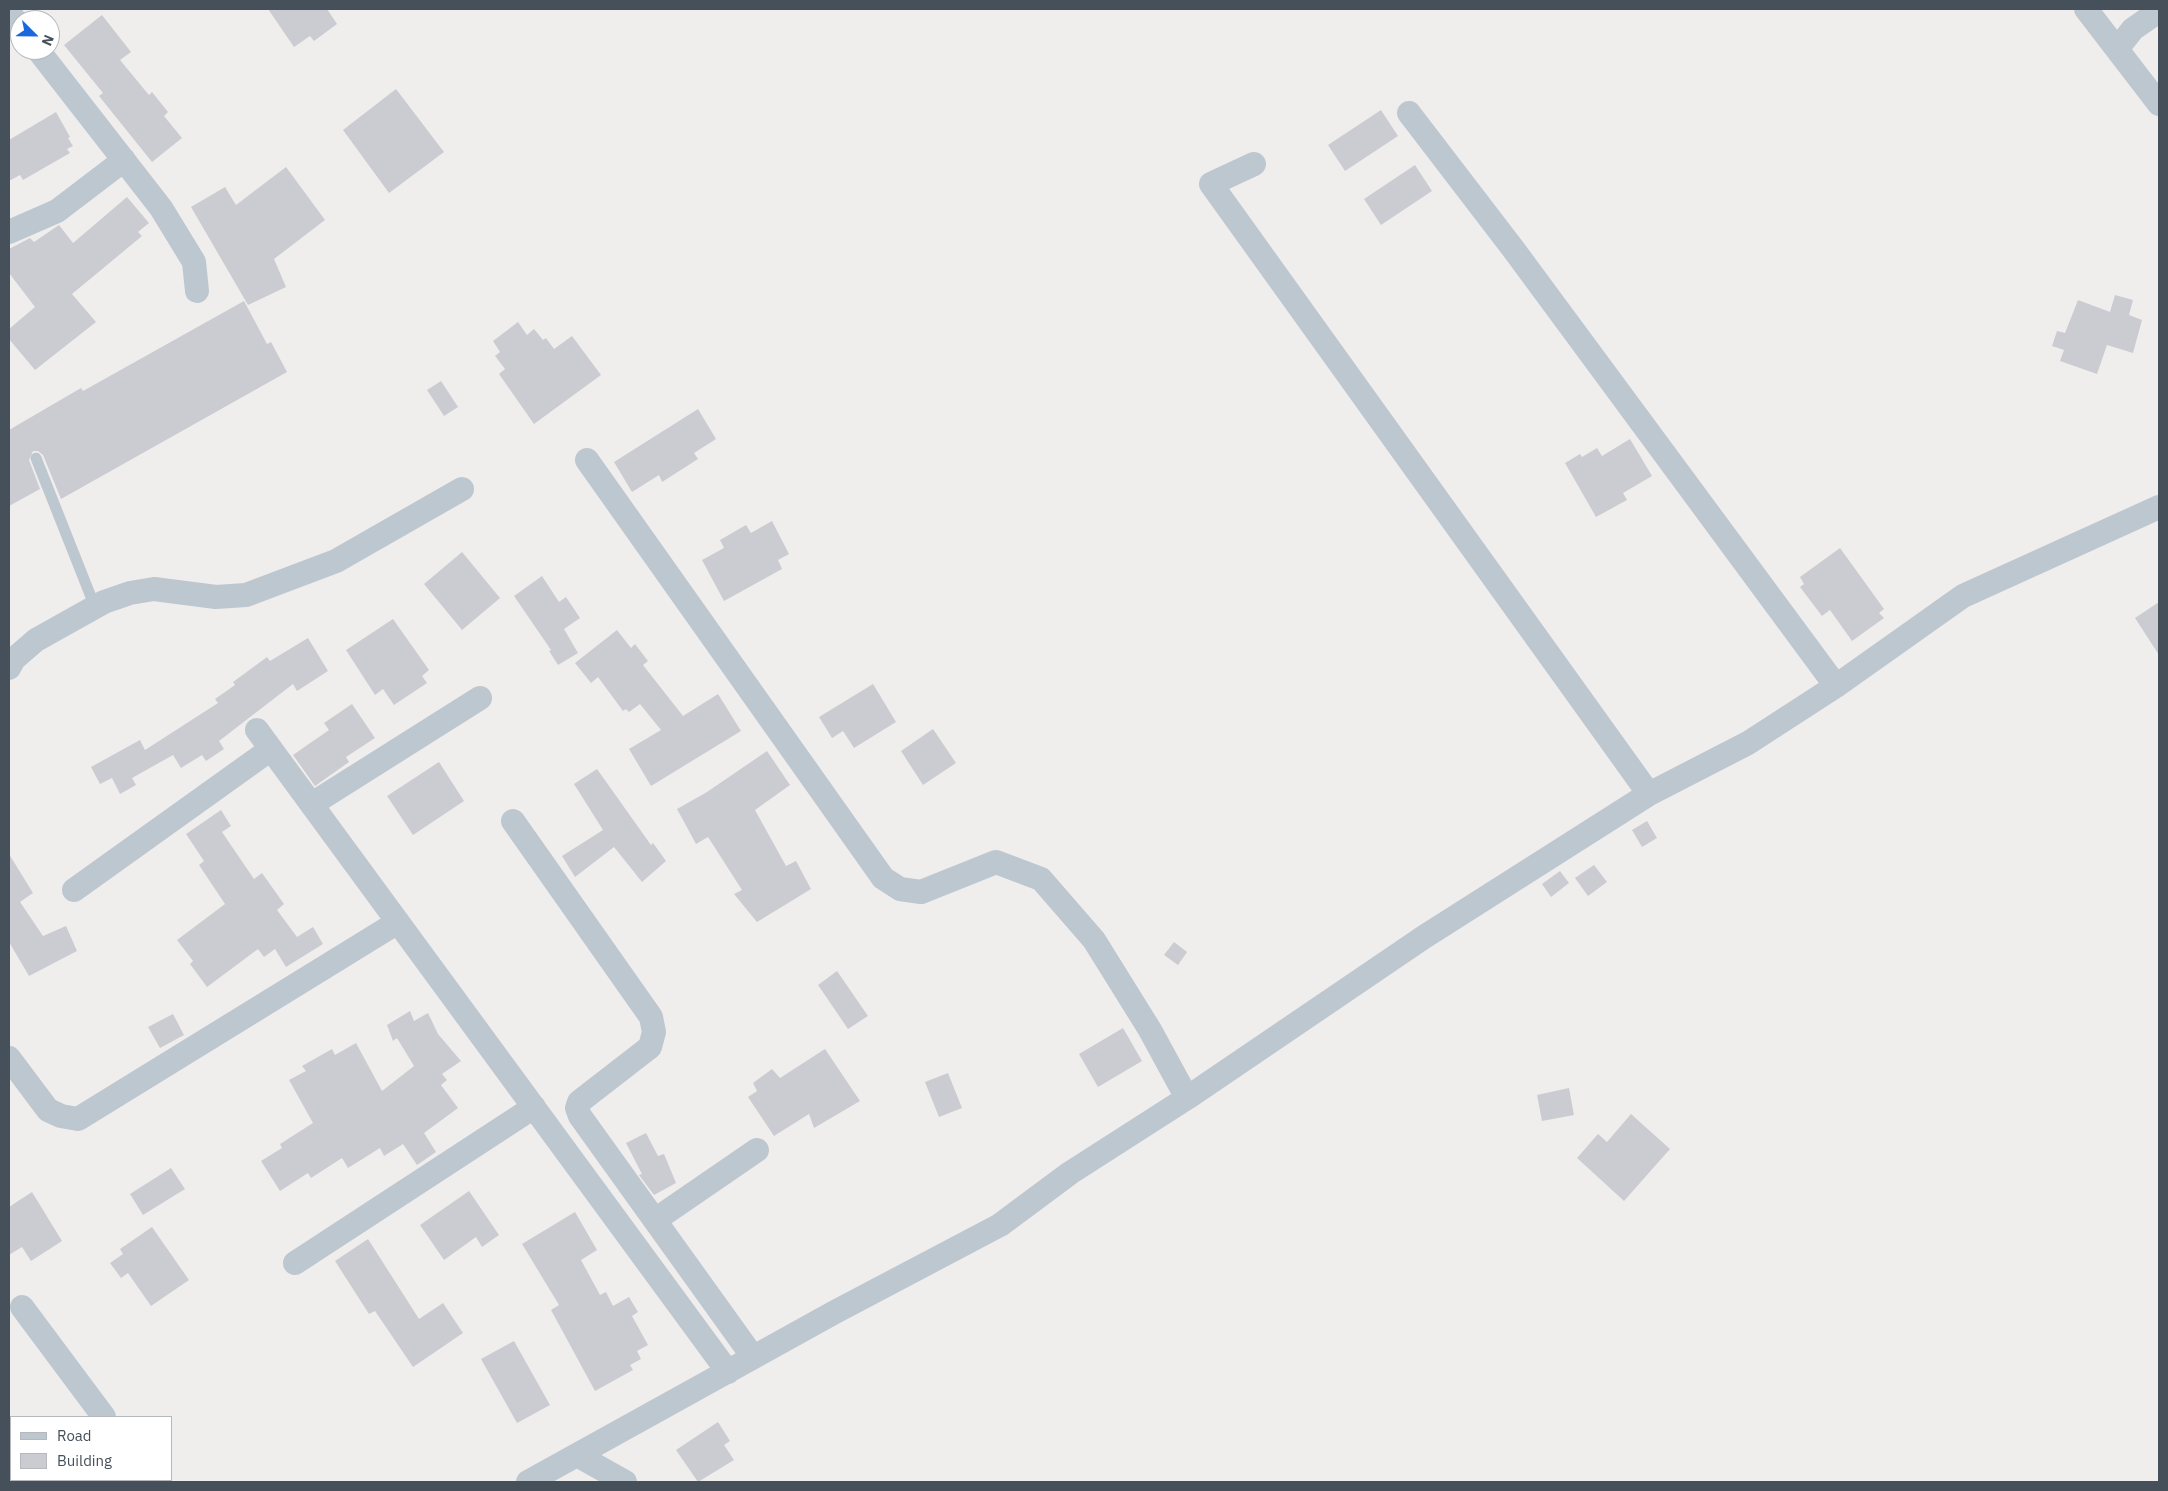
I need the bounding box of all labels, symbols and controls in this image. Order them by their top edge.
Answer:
north arrow [10,10,60,60]
text: N [38,32,58,49]
legend [10,1416,172,1481]
text: Road [57,1426,92,1445]
text: Building [57,1451,112,1470]

